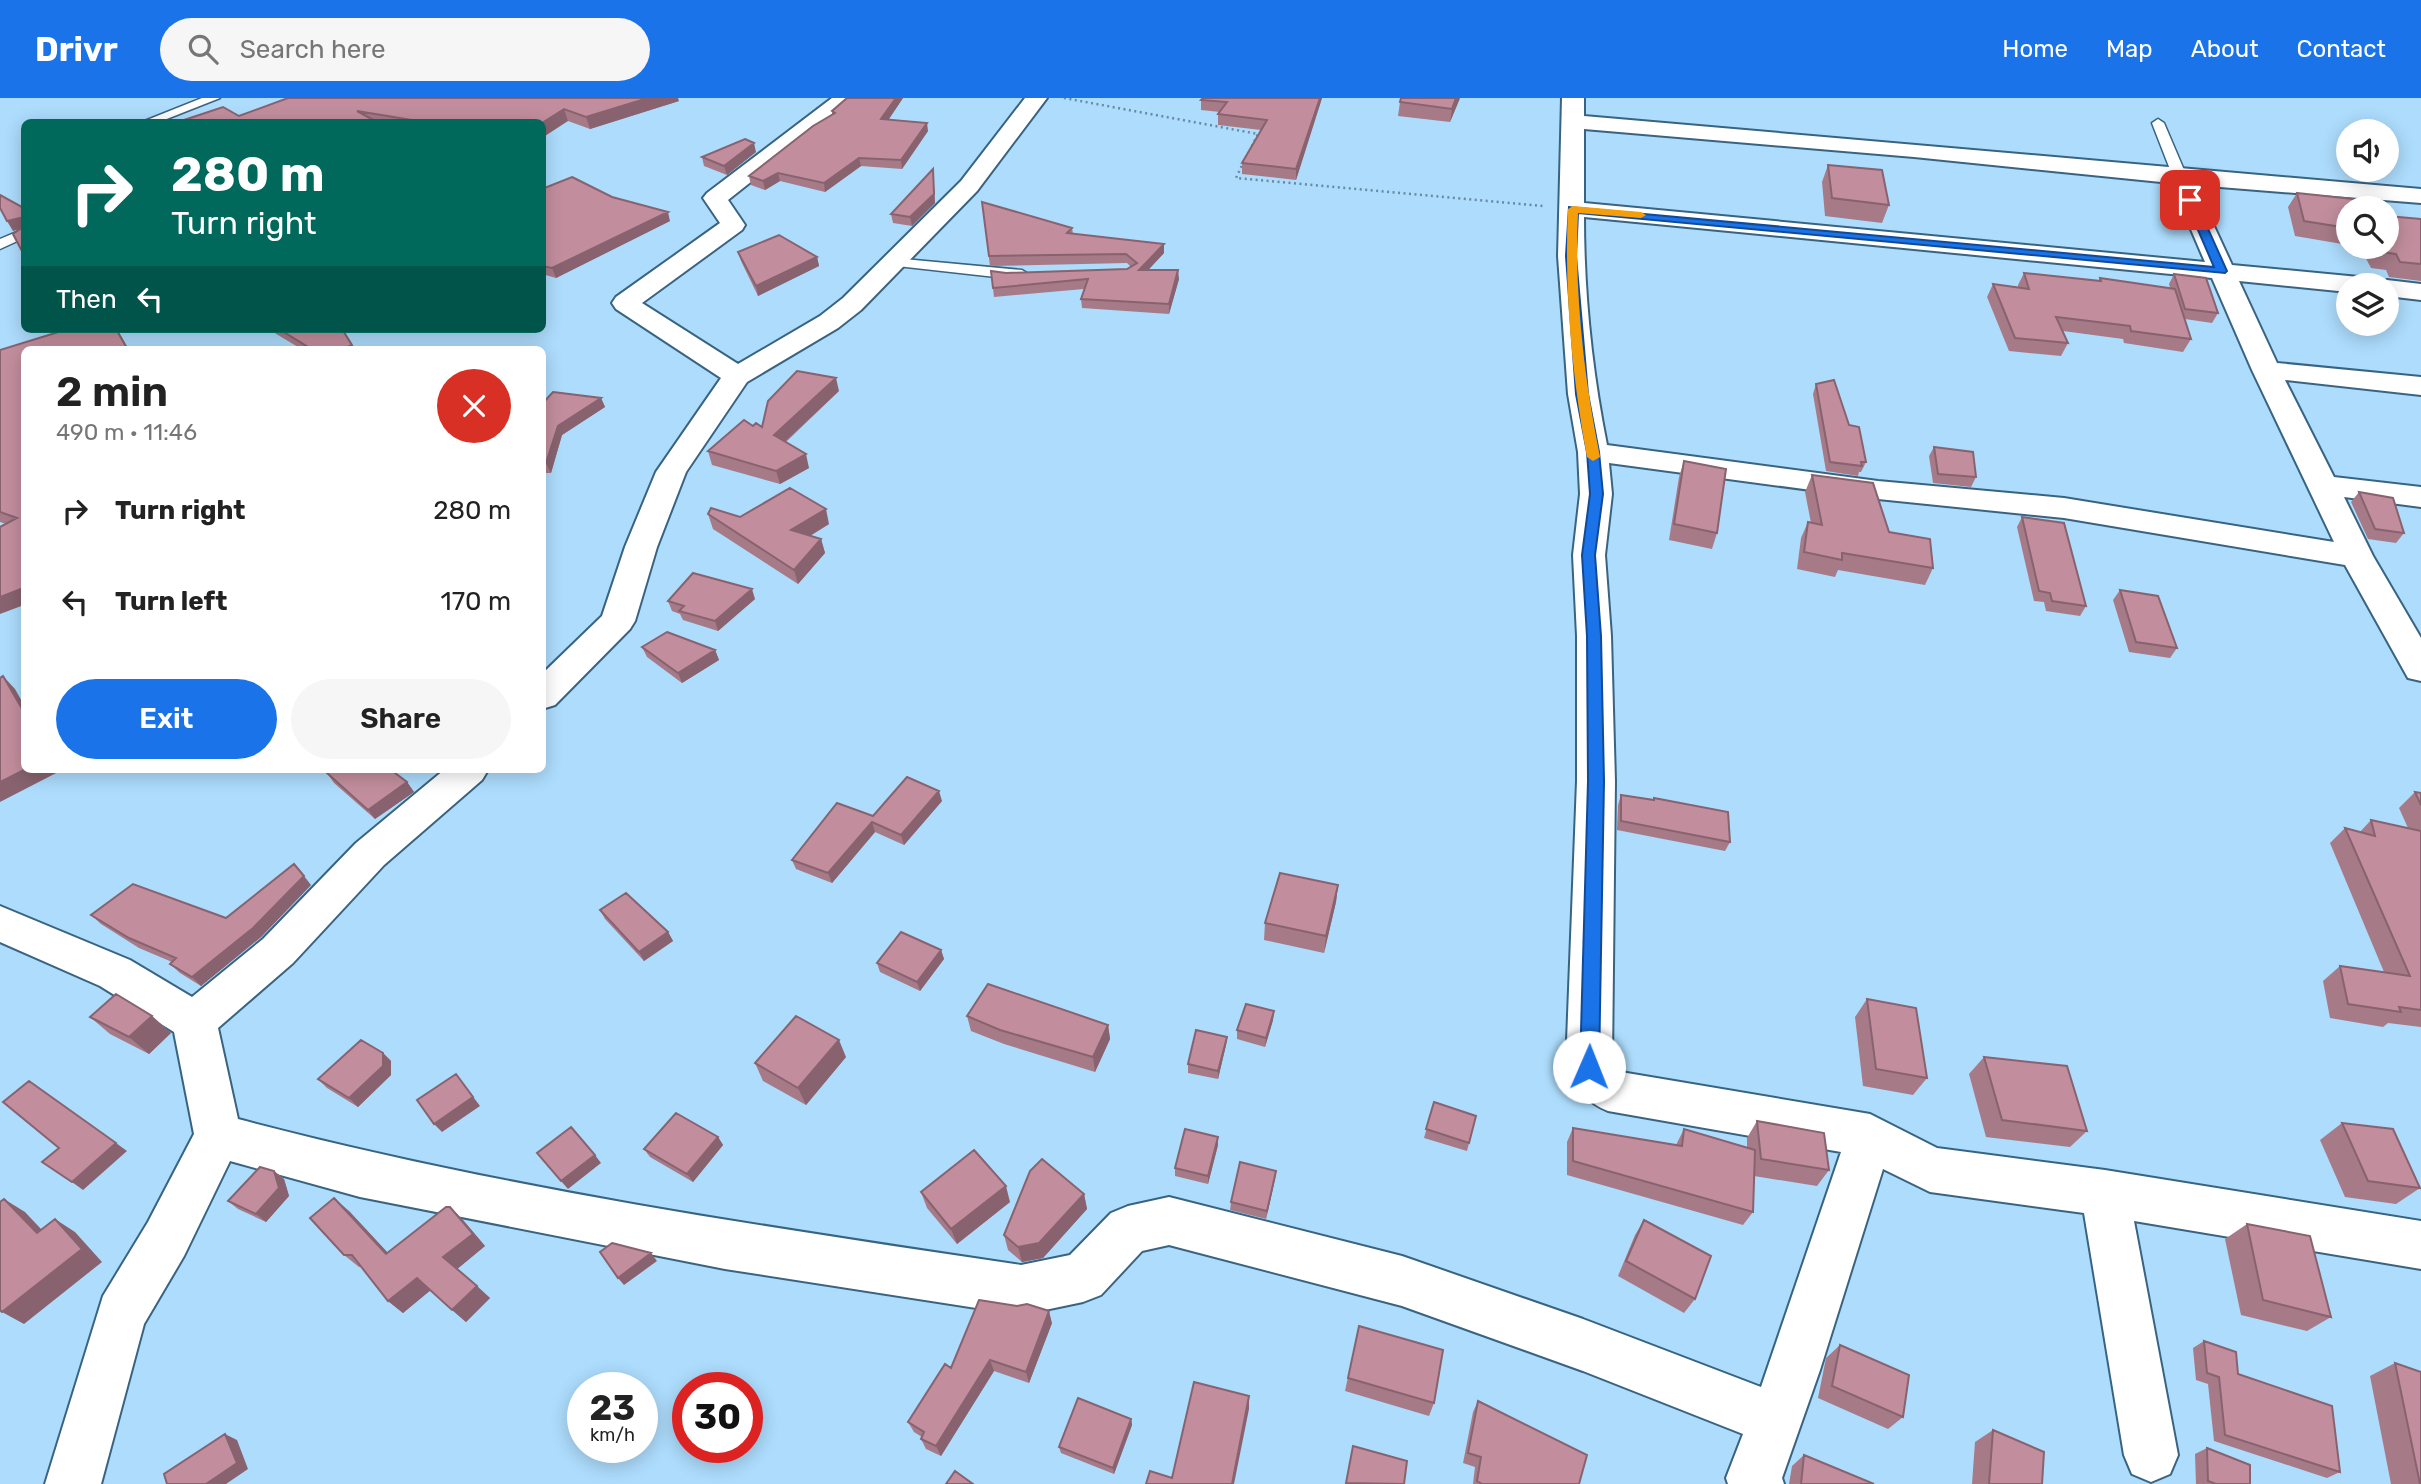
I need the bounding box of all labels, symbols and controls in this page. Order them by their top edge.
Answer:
search box [160,18,650,81]
text: Drivr [35,30,118,69]
icon: search [184,30,222,68]
text: Search here [240,34,386,65]
text: Home [2002,35,2068,63]
text: Map [2106,35,2153,63]
text: About [2191,35,2259,63]
text: Contact [2297,35,2386,63]
map controls [2336,119,2399,336]
button: sound [2336,119,2399,182]
text: 280 m [171,145,325,203]
icon: right [56,147,147,238]
pin [2160,170,2220,230]
icon: arrive [2171,181,2209,219]
button: search [2336,196,2399,259]
text: Turn right [171,204,316,242]
button: layers [2336,273,2399,336]
icon: left [131,280,169,318]
text: Then [56,284,117,315]
text: 2 min [56,367,168,417]
button: close [437,369,511,443]
text: 490 m · 11:46 [56,418,197,446]
icon: right [56,492,94,530]
text: Turn right [115,495,245,526]
text: 280 m [433,495,511,526]
icon: left [56,583,94,621]
text: Turn left [115,586,227,617]
text: 170 m [441,586,511,617]
button: Exit [56,679,277,759]
button: Share [291,679,511,759]
position arrow [1552,1030,1626,1104]
speed limit sign: 30 [672,1372,763,1463]
text: 23 [590,1387,635,1429]
text: km/h [590,1424,635,1446]

